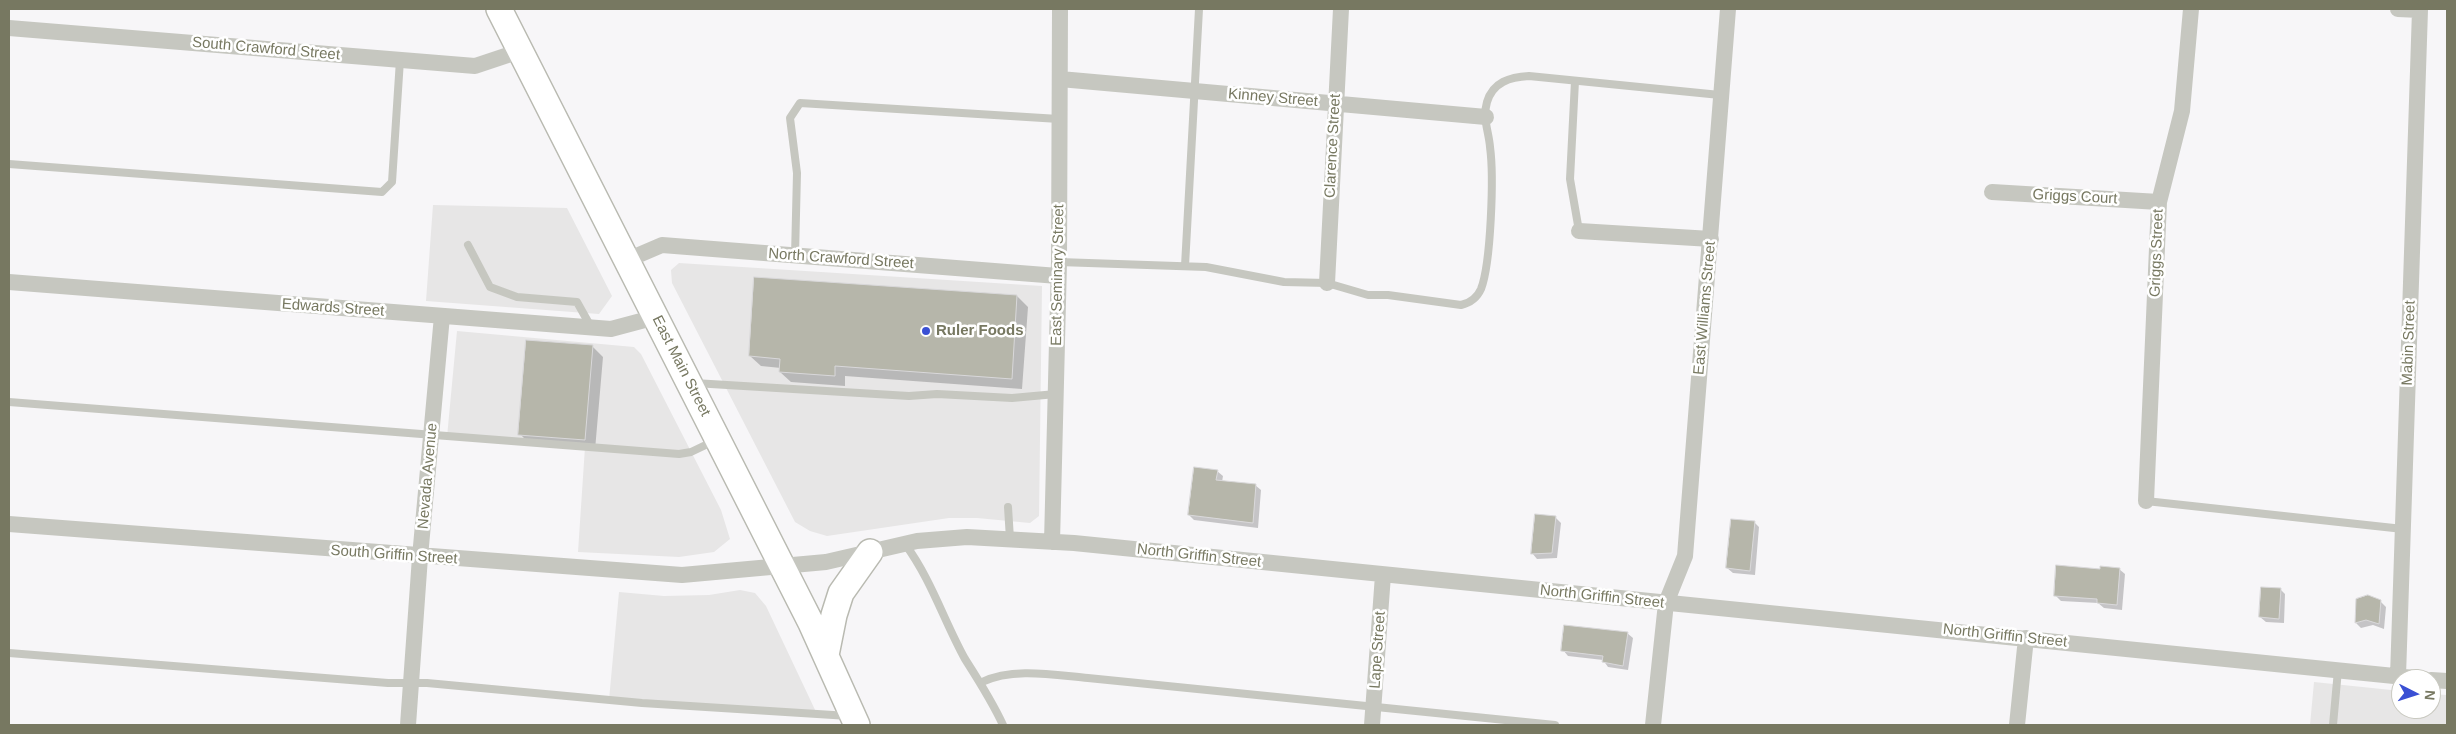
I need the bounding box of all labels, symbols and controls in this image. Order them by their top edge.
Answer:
street label: South Crawford Street [191,34,341,64]
street label: Kinney Street [1227,85,1319,111]
street label: Clarence Street [1321,93,1345,199]
street label: Griggs Court [2032,186,2118,208]
street label: East Seminary Street [1048,204,1068,346]
street label: Griggs Street [2146,209,2168,297]
street label: East Williams Street [1690,240,1720,376]
street label: North Crawford Street [768,245,914,273]
street label: Edwards Street [281,295,385,321]
street label: Mabin Street [2399,300,2419,386]
street label: East Main Street [648,313,714,419]
place label: Ruler Foods [936,322,1024,340]
marker: Ruler Foods [920,325,932,337]
street label: Nevada Avenue [414,422,442,530]
street label: North Griffin Street [1136,541,1262,571]
street label: South Griffin Street [330,542,458,568]
street label: North Griffin Street [1539,582,1665,612]
street label: Lape Street [1366,611,1390,689]
street label: North Griffin Street [1942,621,2068,651]
north arrow [2391,669,2441,719]
text: N [2422,689,2438,701]

